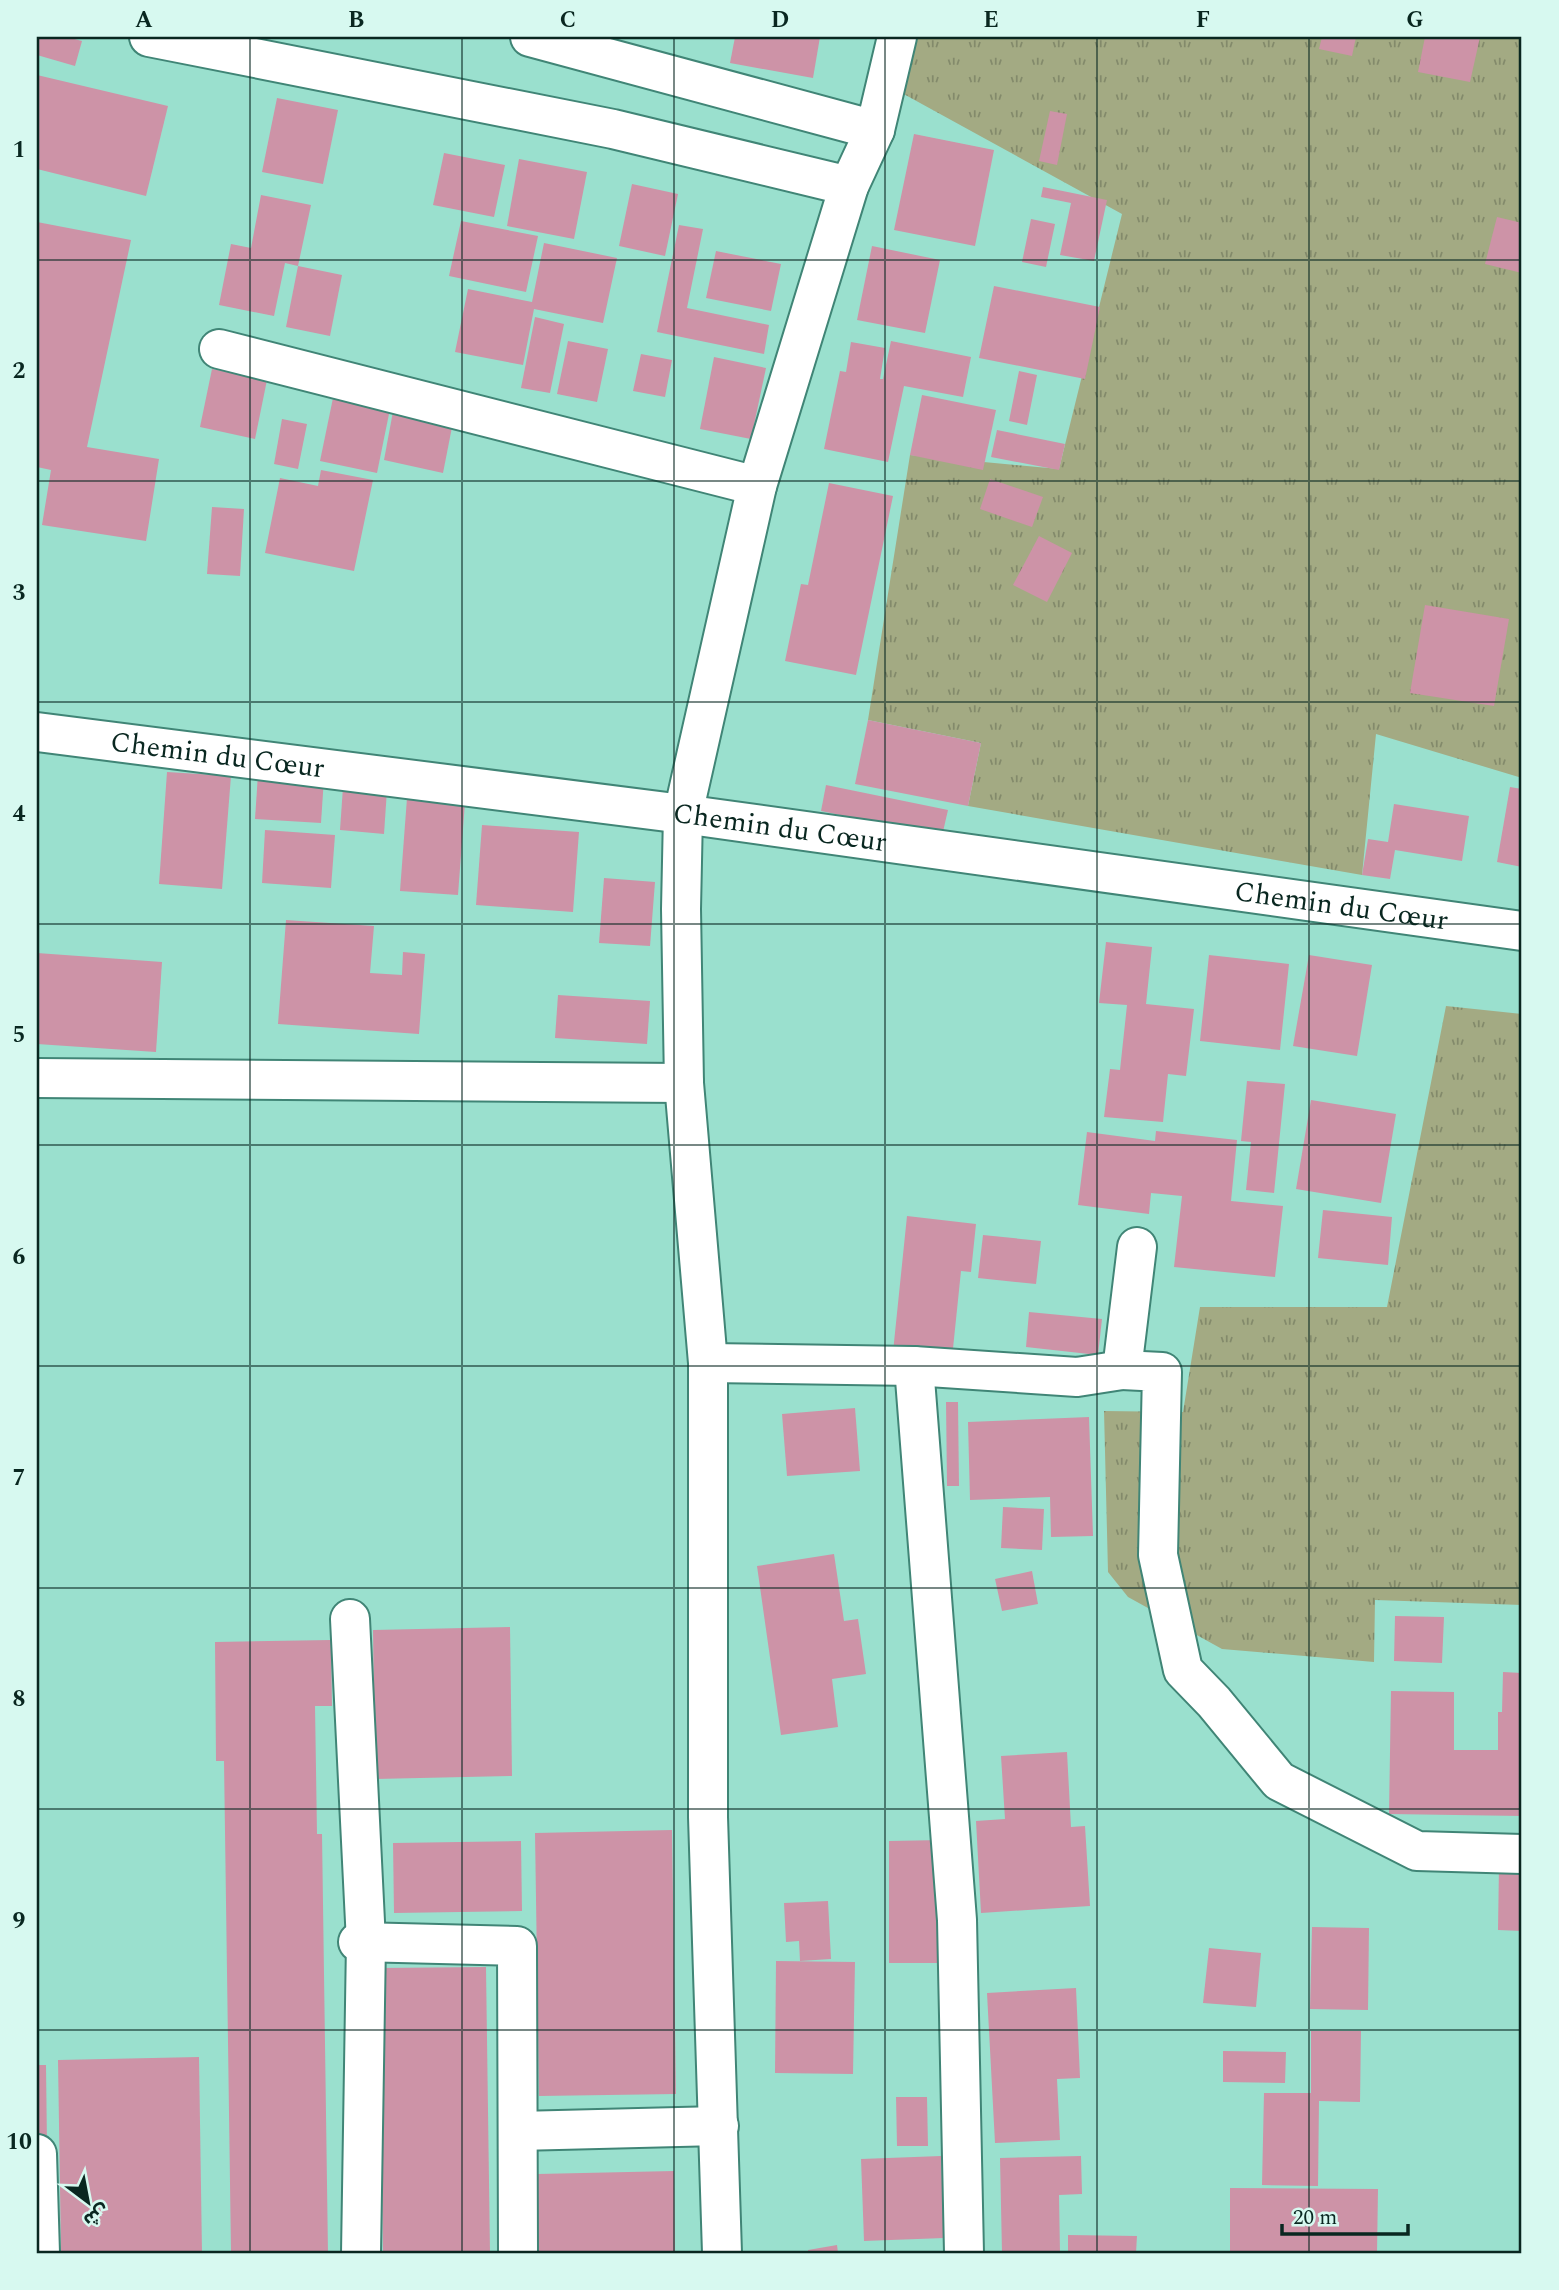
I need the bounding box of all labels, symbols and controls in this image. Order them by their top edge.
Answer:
text: A [135,3,153,38]
text: B [348,3,364,38]
text: C [560,3,576,38]
text: D [771,3,789,38]
text: E [983,3,999,38]
text: F [1196,3,1210,38]
text: G [1406,3,1424,38]
text: 1 [13,133,25,168]
text: 2 [13,354,26,389]
text: 3 [13,576,26,611]
street label: Chemin du Cœur [108,720,327,790]
street label: Chemin du Cœur [670,791,890,864]
text: 4 [13,797,26,832]
street label: Chemin du Cœur [1232,870,1451,942]
text: 5 [13,1018,25,1053]
text: 6 [13,1240,26,1275]
text: 7 [13,1461,25,1496]
text: 8 [13,1682,25,1717]
text: 9 [13,1904,26,1939]
text: 10 [6,2125,32,2160]
north arrow [52,2168,122,2238]
scale bar [1282,2192,1408,2236]
text: ش [77,2196,115,2234]
text: 20 m [1293,2202,1337,2234]

